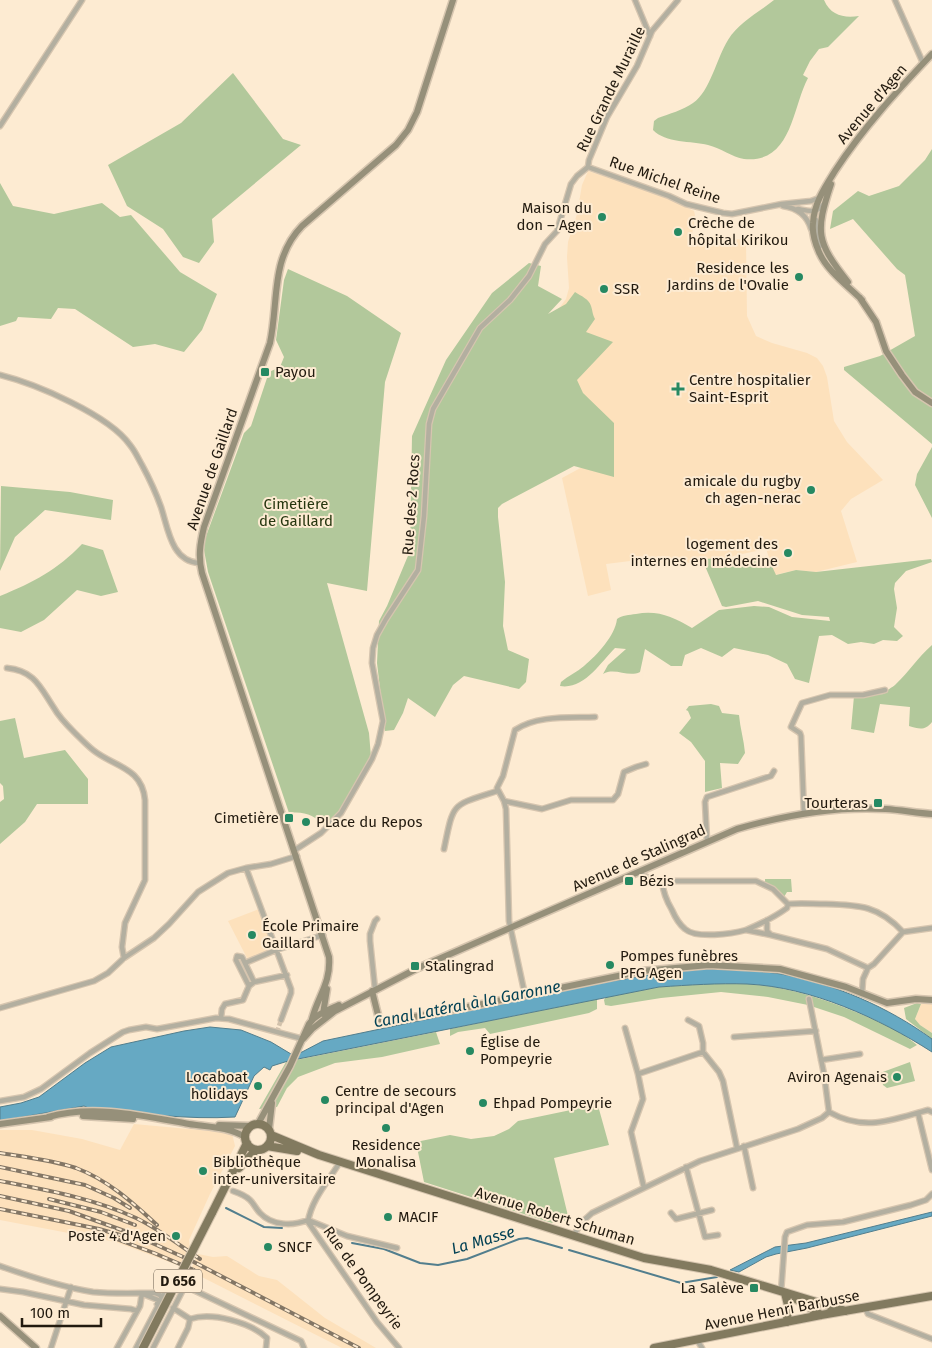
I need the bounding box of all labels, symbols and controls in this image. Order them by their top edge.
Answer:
street label: Rue Grande Muraille [573,23,649,155]
street label: Avenue d'Agen [833,60,911,148]
street label: Rue Michel Reine [607,153,723,207]
place label: Maison du don – Agen [517,199,592,234]
marker: Maison du don – Agen [596,211,608,223]
place label: Crèche de hôpital Kirikou [688,214,789,249]
marker: Crèche de hôpital Kirikou [672,226,684,238]
place label: Residence les Jardins de l'Ovalie [667,259,789,294]
marker: Residence les Jardins de l'Ovalie [793,271,805,283]
place label: SSR [614,280,639,298]
marker: SSR [598,283,610,295]
place label: Payou [275,363,316,381]
marker: Payou [259,366,271,378]
place label: Centre hospitalier Saint-Esprit [689,371,811,406]
marker: Centre hospitalier Saint-Esprit [671,382,685,396]
street label: Avenue de Gaillard [183,406,241,532]
street label: Rue des 2 Rocs [398,454,424,556]
place label: amicale du rugby ch agen-nerac [684,472,802,507]
marker: amicale du rugby ch agen-nerac [805,484,817,496]
park label: Cimetière de Gaillard [259,495,333,530]
place label: logement des internes en médecine [630,535,778,570]
marker: logement des internes en médecine [782,547,794,559]
place label: Tourteras [804,794,868,812]
marker: Tourteras [872,797,884,809]
place label: Cimetière [214,809,279,827]
marker: Cimetière [283,812,295,824]
place label: PLace du Repos [316,813,423,831]
marker: PLace du Repos [300,816,312,828]
street label: Avenue de Stalingrad [570,820,708,896]
place label: Bézis [639,872,674,890]
marker: Bézis [623,875,635,887]
place label: École Primaire Gaillard [262,917,359,952]
marker: École Primaire Gaillard [246,929,258,941]
place label: Pompes funèbres PFG Agen [620,947,738,982]
place label: Stalingrad [425,957,494,975]
marker: Pompes funèbres PFG Agen [604,959,616,971]
marker: Stalingrad [409,960,421,972]
water label: Canal Latéral à la Garonne [372,977,562,1031]
place label: Église de Pompeyrie [480,1033,552,1068]
marker: Église de Pompeyrie [464,1045,476,1057]
place label: Locaboat holidays [186,1068,249,1103]
place label: Aviron Agenais [787,1068,887,1086]
marker: Aviron Agenais [891,1071,903,1083]
marker: Locaboat holidays [252,1080,264,1092]
place label: Centre de secours principal d'Agen [335,1082,456,1117]
marker: Centre de secours principal d'Agen [319,1094,331,1106]
place label: Ehpad Pompeyrie [493,1094,612,1112]
marker: Ehpad Pompeyrie [477,1097,489,1109]
marker: Residence Monalisa [380,1122,392,1134]
place label: Residence Monalisa [351,1136,421,1171]
place label: Bibliothèque inter-universitaire [213,1153,336,1188]
marker: Bibliothèque inter-universitaire [197,1165,209,1177]
street label: Avenue Robert Schuman [473,1183,637,1249]
place label: MACIF [398,1208,438,1226]
marker: MACIF [382,1211,394,1223]
water label: La Masse [449,1222,517,1258]
street label: Rue de Pompeyrie [319,1223,407,1333]
place label: Poste 4 d'Agen [68,1227,166,1245]
marker: Poste 4 d'Agen [170,1230,182,1242]
place label: SNCF [278,1238,312,1256]
marker: SNCF [262,1241,274,1253]
road number: D 656 [154,1270,202,1292]
place label: La Salève [680,1279,744,1297]
marker: La Salève [748,1282,760,1294]
street label: Avenue Henri Barbusse [703,1286,861,1334]
scale bar [22,1296,101,1328]
text: 100 m [30,1304,70,1322]

